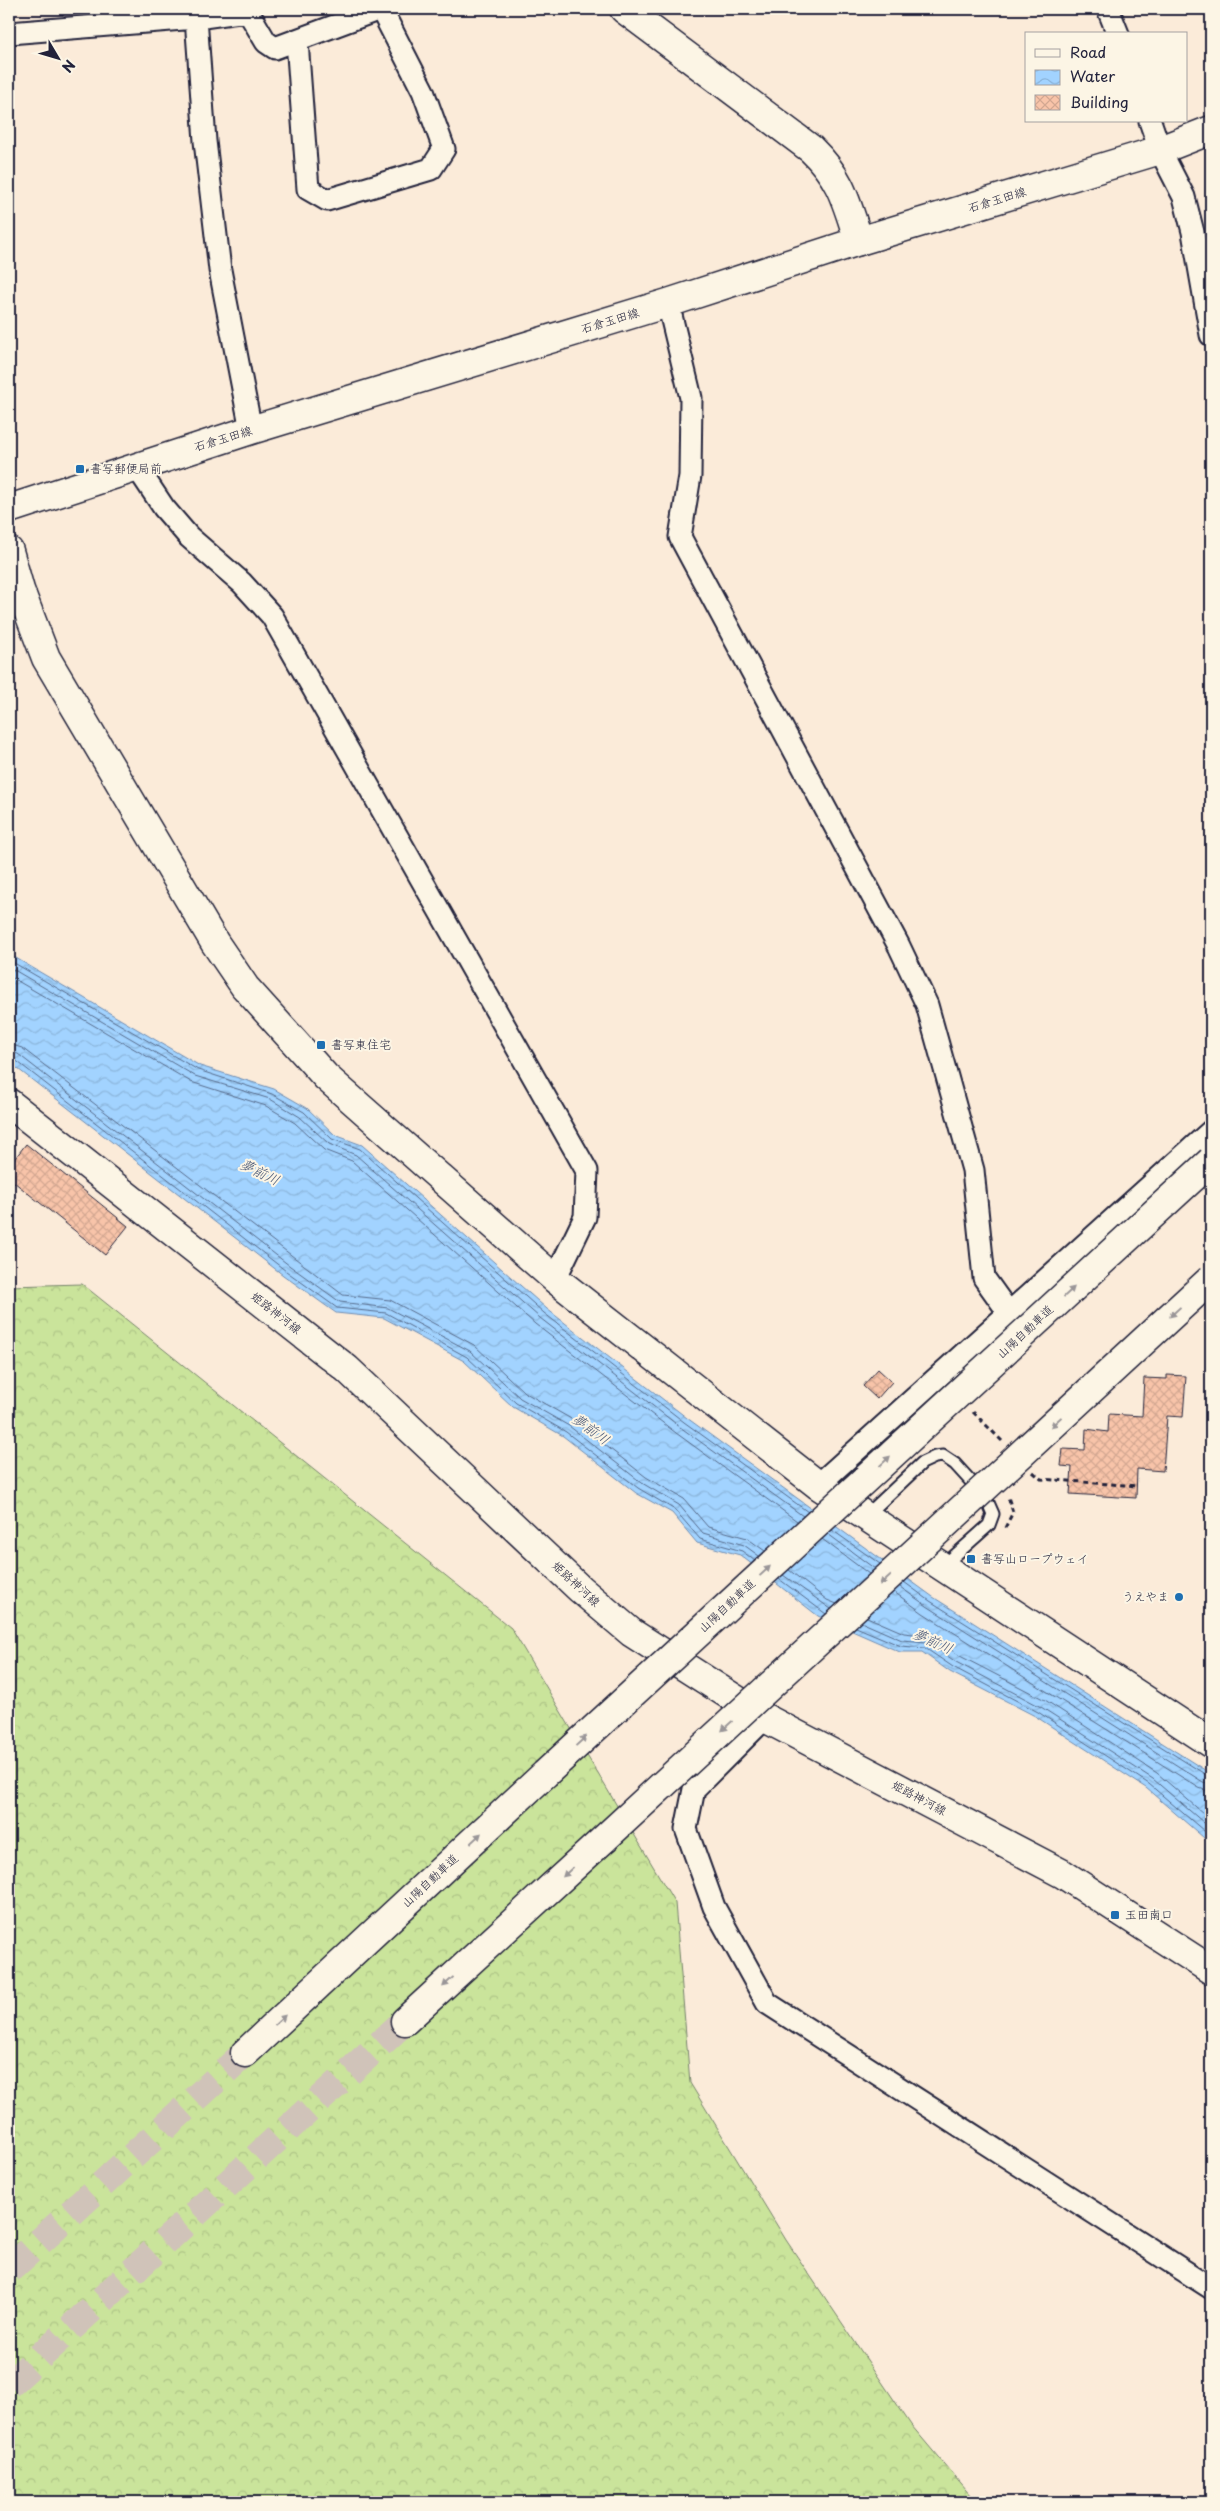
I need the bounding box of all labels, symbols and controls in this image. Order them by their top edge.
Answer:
north arrow [32,32,82,82]
legend [1025,32,1188,122]
text: Road [1070,40,1106,63]
text: N [57,55,80,77]
text: Water [1070,64,1115,87]
text: Building [1070,90,1129,113]
street label: 石倉玉田線 [965,182,1028,216]
street label: 石倉玉田線 [578,303,641,337]
street label: 石倉玉田線 [191,421,254,455]
place label: 書写郵便局前 [90,459,162,477]
marker: 書写郵便局前 [74,463,86,475]
place label: 書写東住宅 [331,1035,391,1053]
marker: 書写東住宅 [315,1039,327,1051]
water label: 夢前川 [237,1153,284,1190]
one-way arrow [1062,1286,1074,1298]
street label: 姫路神河線 [247,1287,306,1338]
street label: 山陽自動車道 [992,1300,1057,1362]
one-way arrow [1170,1306,1182,1318]
water label: 夢前川 [568,1408,614,1449]
one-way arrow [1049,1417,1062,1428]
one-way arrow [878,1455,890,1467]
place label: 書写山ロープウェイ [981,1549,1089,1567]
marker: 書写山ロープウェイ [965,1553,977,1565]
street label: 姫路神河線 [549,1556,605,1610]
one-way arrow [759,1565,771,1577]
street label: 山陽自動車道 [694,1574,759,1636]
one-way arrow [879,1574,891,1586]
place label: うえやま [1122,1587,1169,1605]
marker: うえやま [1173,1591,1185,1603]
water label: 夢前川 [910,1622,957,1659]
one-way arrow [720,1720,733,1731]
one-way arrow [575,1735,587,1747]
street label: 姫路神河線 [889,1775,950,1819]
one-way arrow [470,1832,482,1844]
street label: 山陽自動車道 [397,1849,462,1911]
one-way arrow [562,1866,574,1878]
place label: 玉田南口 [1125,1905,1173,1923]
marker: 玉田南口 [1109,1909,1121,1921]
one-way arrow [442,1976,454,1988]
one-way arrow [274,2014,286,2026]

